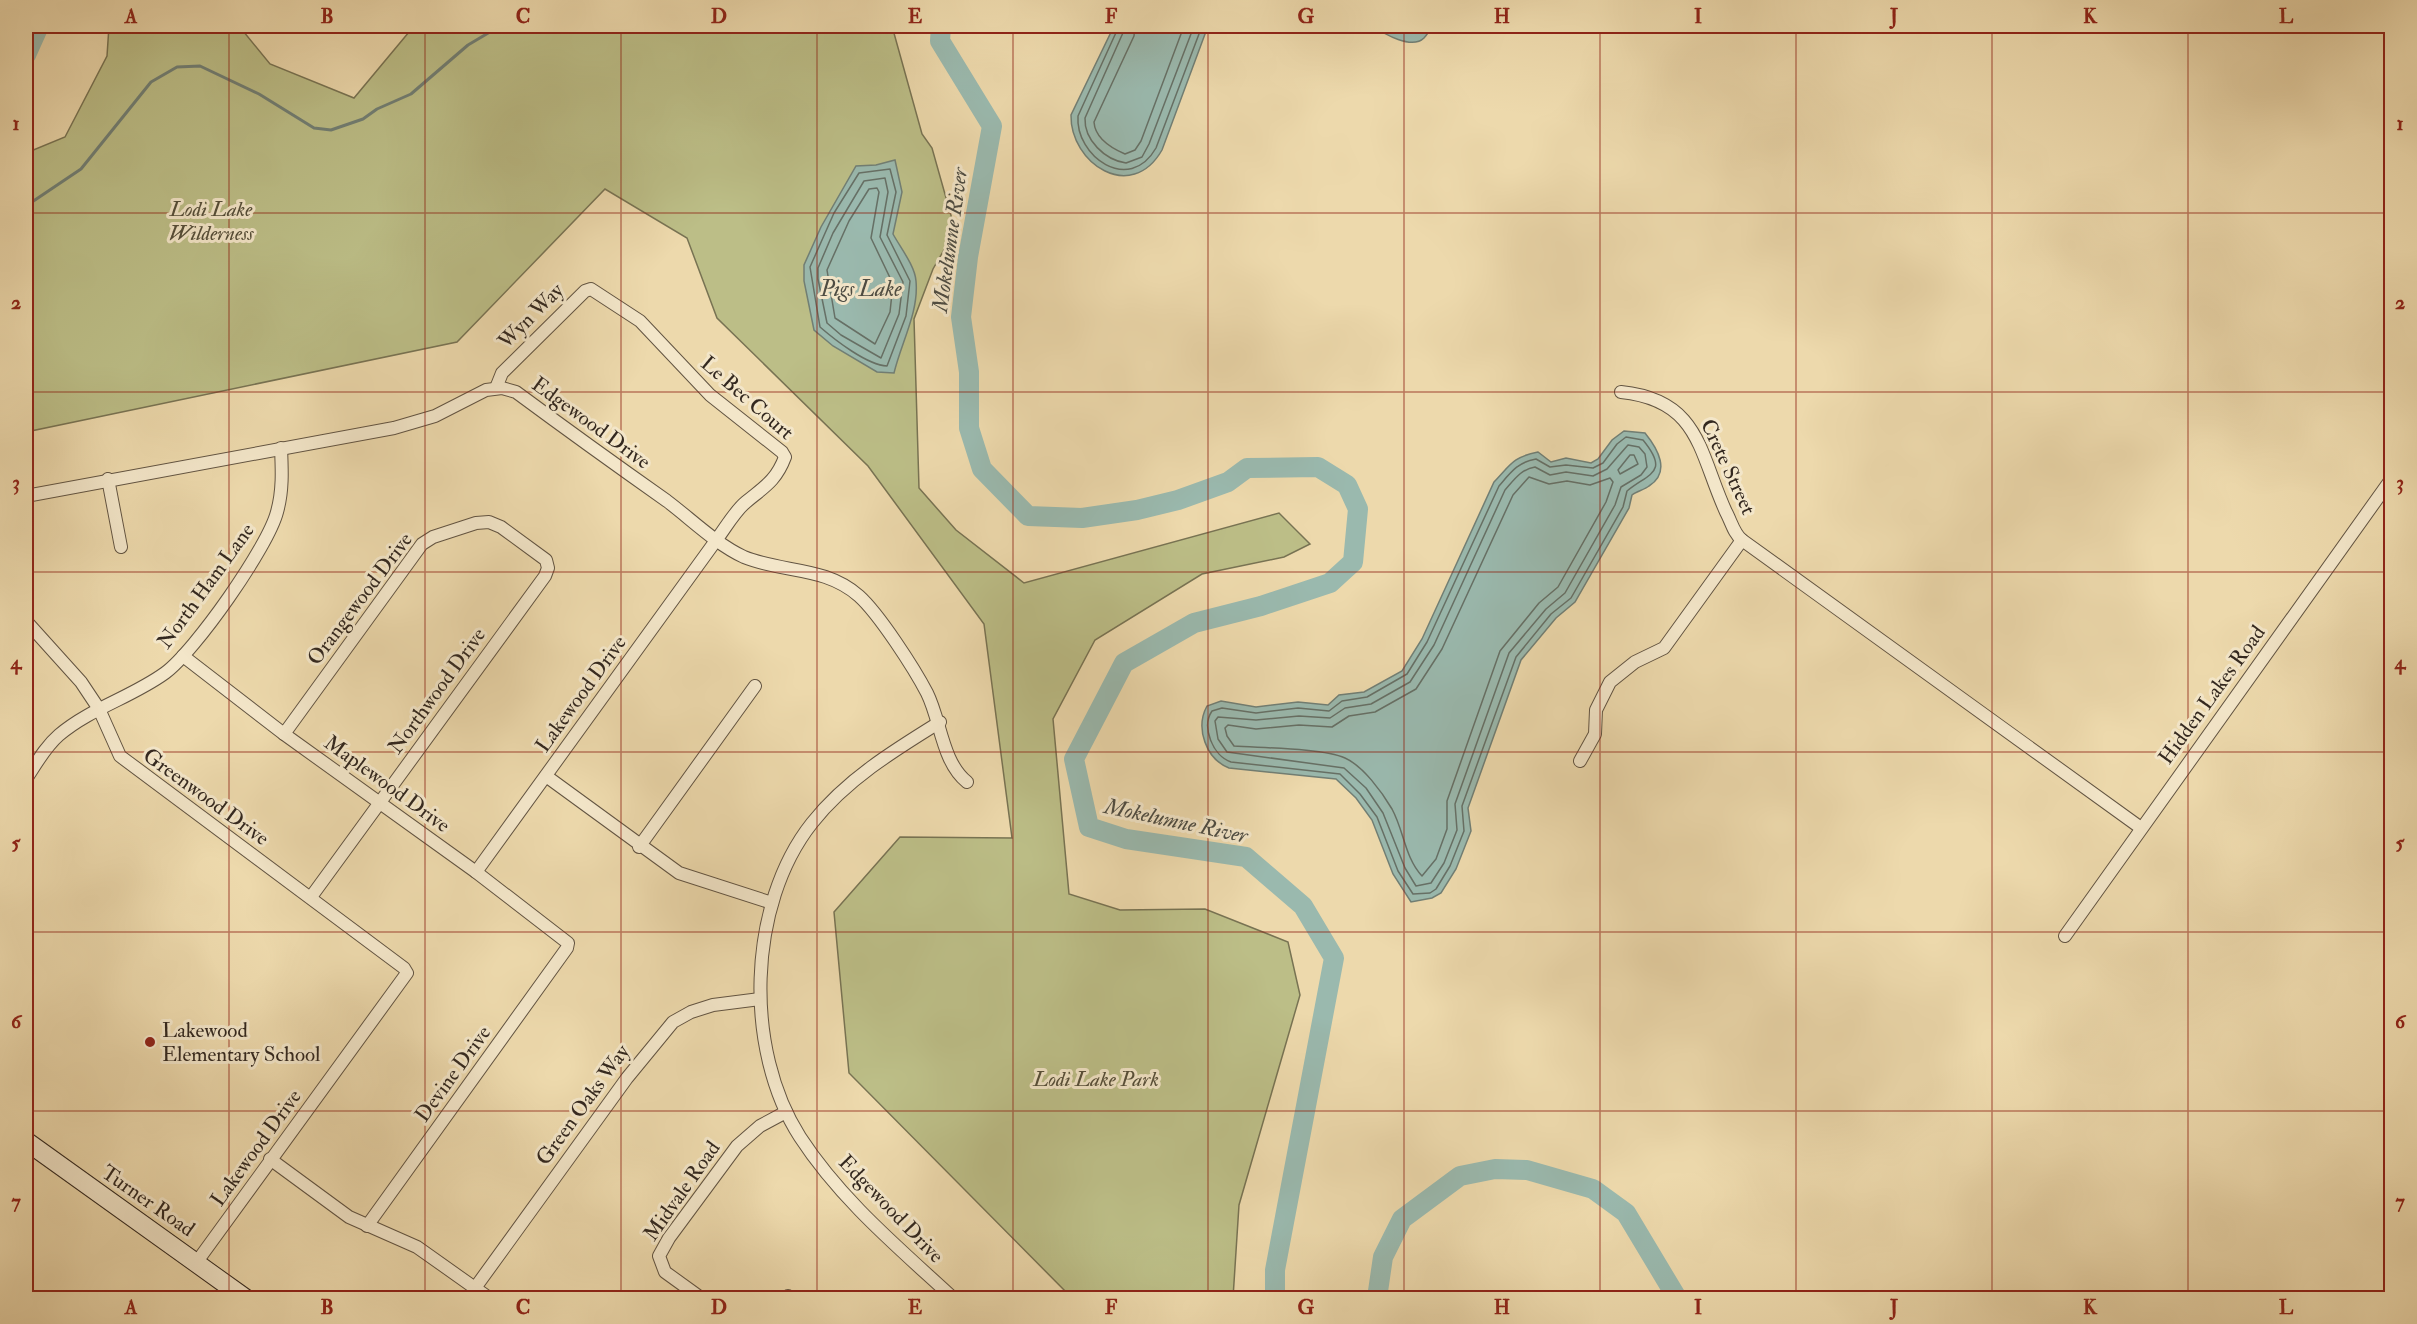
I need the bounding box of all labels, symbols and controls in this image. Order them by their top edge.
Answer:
text: A [124,4,138,29]
text: B [320,4,334,29]
text: C [516,4,530,29]
text: D [711,4,727,29]
text: E [908,4,923,29]
text: F [1105,4,1118,29]
text: G [1298,4,1315,29]
text: H [1494,4,1510,29]
text: I [1694,4,1702,29]
text: J [1889,4,1898,29]
text: K [2083,4,2098,29]
text: L [2279,4,2294,29]
text: 1 [12,111,20,136]
text: 1 [2396,111,2404,136]
water label: Mokelumne River [926,164,974,316]
park label: Lodi Lake Wilderness [168,196,255,247]
water label: Pigs Lake [819,275,902,303]
street label: Wyn Way [492,277,570,355]
text: 2 [11,290,21,315]
text: 2 [2395,290,2405,315]
street label: Le Bec Court [695,350,799,446]
street label: Edgewood Drive [526,371,656,475]
street label: Crete Street [1694,415,1762,519]
text: 3 [12,470,20,495]
text: 3 [2396,470,2404,495]
street label: North Ham Lane [151,518,261,654]
street label: Orangewood Drive [301,527,419,671]
street label: Hidden Lakes Road [2153,620,2272,770]
street label: Northwood Drive [382,622,492,759]
street label: Lakewood Drive [529,630,633,758]
text: 4 [10,650,23,675]
text: 4 [2394,650,2407,675]
street label: Maplewood Drive [319,729,455,839]
street label: Greenwood Drive [138,742,275,852]
water label: Mokelumne River [1100,792,1252,850]
text: 5 [12,830,22,855]
text: 5 [2396,830,2406,855]
text: 6 [11,1009,23,1034]
text: 6 [2395,1009,2407,1034]
place label: Lakewood Elementary School [162,1017,321,1068]
street label: Devine Drive [409,1020,497,1127]
marker: Lakewood Elementary School [143,1035,157,1049]
street label: Green Oaks Way [530,1039,636,1171]
park label: Lodi Lake Park [1032,1066,1159,1093]
street label: Lakewood Drive [204,1084,308,1212]
street label: Midvale Road [638,1135,727,1246]
street label: Edgewood Drive [833,1149,950,1269]
street label: Turner Road [96,1159,200,1243]
text: 7 [11,1189,21,1214]
text: 7 [2395,1189,2405,1214]
text: A [124,1295,138,1320]
text: B [320,1295,334,1320]
text: C [516,1295,530,1320]
text: D [711,1295,727,1320]
text: E [908,1295,923,1320]
text: F [1105,1295,1118,1320]
text: G [1298,1295,1315,1320]
text: H [1494,1295,1510,1320]
text: I [1694,1295,1702,1320]
text: J [1889,1295,1898,1320]
text: K [2083,1295,2098,1320]
text: L [2279,1295,2294,1320]

